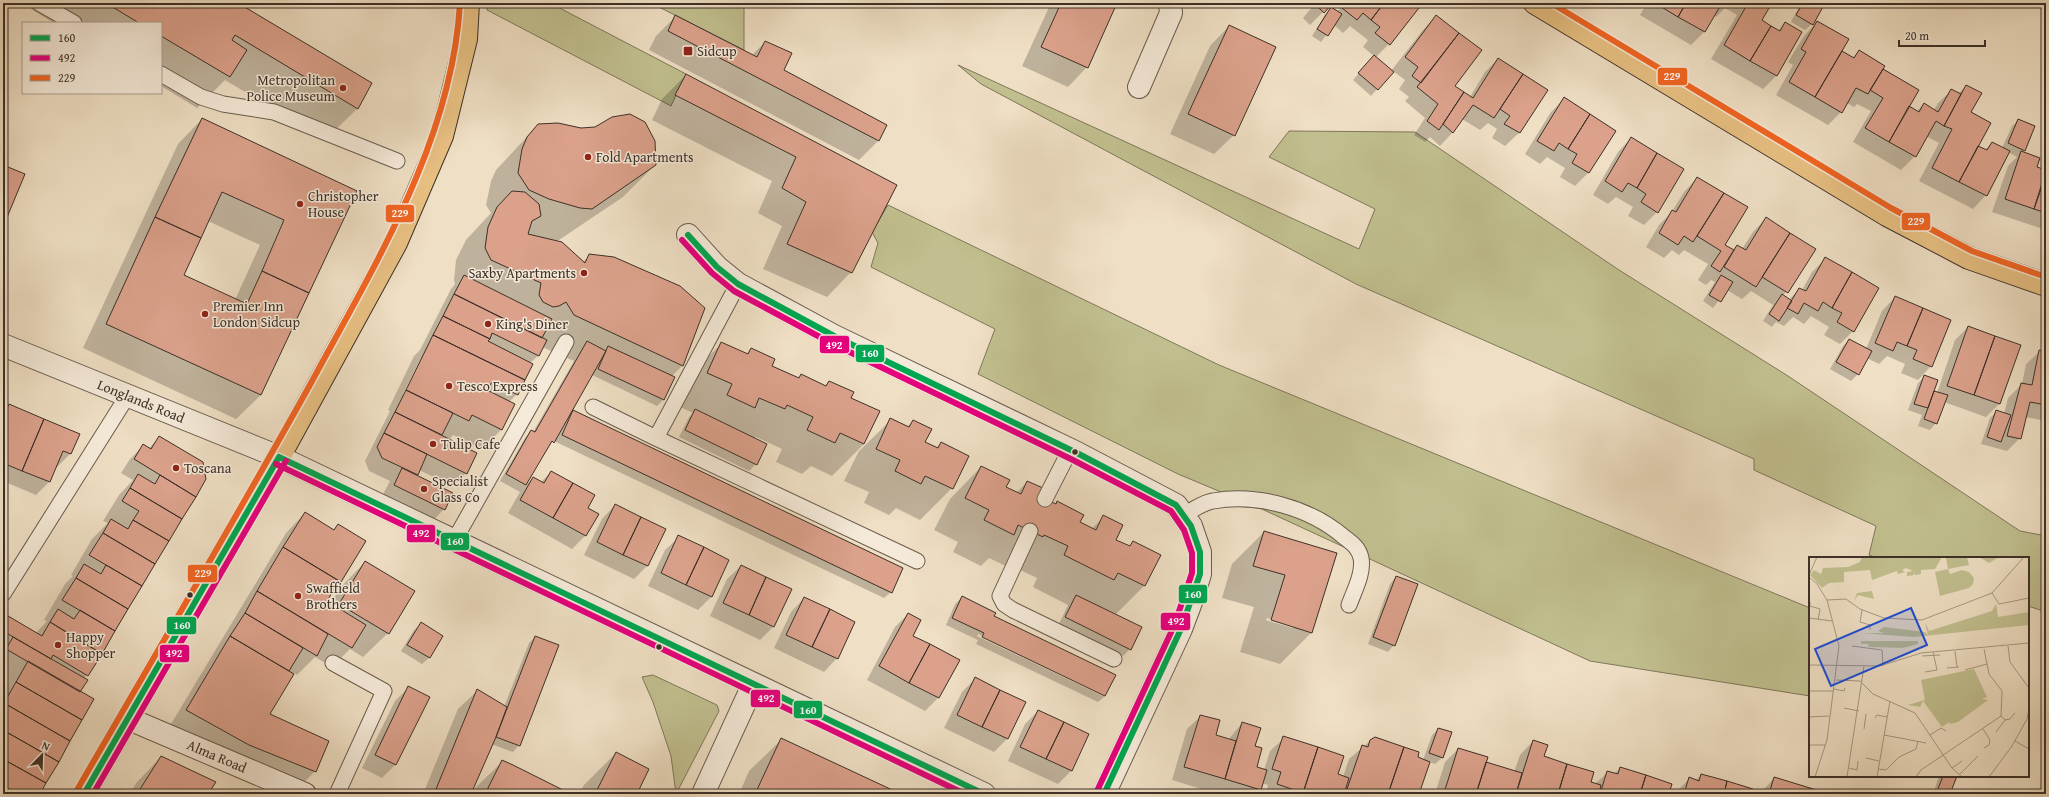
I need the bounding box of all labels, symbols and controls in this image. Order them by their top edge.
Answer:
legend [22,22,162,94]
scale bar [1899,22,1985,48]
text: 20 m [1905,27,1929,44]
text: 160 [58,29,76,46]
place label: Sidcup [697,41,737,61]
marker: Sidcup [682,45,694,57]
text: 492 [58,49,76,66]
line badge: 229 [1657,67,1688,86]
text: 229 [1663,68,1681,84]
text: 229 [58,69,76,86]
place label: Metropolitan Police Museum [246,70,336,106]
marker: Metropolitan Police Museum [338,83,348,93]
place label: Fold Apartments [596,147,694,167]
marker: Fold Apartments [583,152,593,162]
place label: Christopher House [308,186,379,222]
marker: Christopher House [295,199,305,209]
line badge: 229 [385,204,415,223]
text: 229 [391,205,409,221]
line badge: 229 [1901,212,1931,231]
text: 229 [1907,213,1925,229]
place label: Saxby Apartments [468,263,576,283]
marker: Saxby Apartments [579,268,589,278]
place label: Premier Inn London Sidcup [213,296,300,332]
marker: Premier Inn London Sidcup [200,309,210,319]
place label: King's Diner [496,314,568,334]
marker: King's Diner [483,319,493,329]
line badge: 492 [819,335,850,354]
text: 492 [825,337,843,353]
line badge: 160 [855,344,885,363]
text: 160 [861,345,879,361]
street label: Longlands Road [94,374,188,428]
place label: Tesco Express [457,376,538,396]
marker: Tesco Express [444,381,454,391]
place label: Tulip Cafe [441,434,501,454]
marker: Tulip Cafe [428,439,438,449]
unlabelled marker [1070,447,1080,457]
place label: Toscana [184,458,232,478]
marker: Toscana [171,463,181,473]
place label: Specialist Glass Co [432,471,488,507]
marker: Specialist Glass Co [419,484,429,494]
line badge: 492 [406,524,436,543]
text: 492 [412,525,430,541]
line badge: 160 [440,532,470,551]
text: 160 [446,533,464,549]
inset map [1809,557,2029,777]
line badge: 229 [187,564,218,583]
text: 229 [194,565,212,581]
place label: Swaffield Brothers [306,578,361,614]
line badge: 160 [1178,584,1208,604]
text: 160 [1184,586,1202,602]
unlabelled marker [185,590,195,600]
marker: Swaffield Brothers [293,591,303,601]
line badge: 492 [1160,612,1191,631]
text: 492 [1167,613,1185,629]
line badge: 160 [166,616,197,635]
text: 160 [173,617,191,633]
place label: Happy Shopper [66,627,116,663]
marker: Happy Shopper [53,640,63,650]
unlabelled marker [654,642,664,652]
line badge: 492 [159,644,190,663]
text: 492 [165,645,183,661]
line badge: 492 [750,689,781,708]
text: 492 [757,690,775,706]
line badge: 160 [793,700,823,719]
text: 160 [799,702,817,718]
north arrow [22,735,62,775]
street label: Alma Road [184,735,250,778]
text: N [39,737,53,755]

